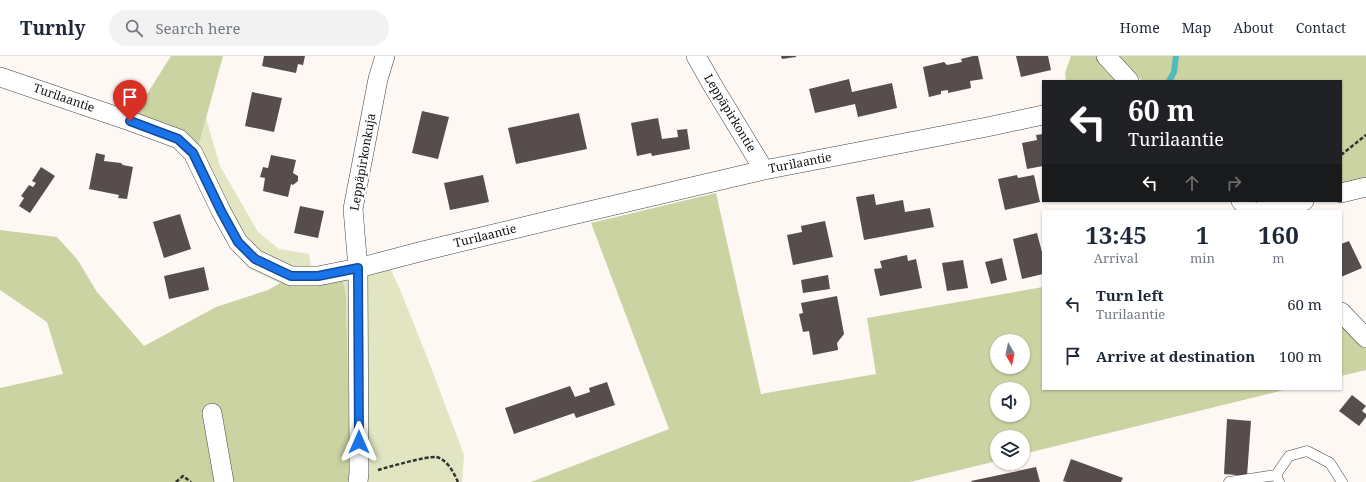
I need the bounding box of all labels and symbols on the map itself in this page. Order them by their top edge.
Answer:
street label: Leppäpirkontie [700,71,760,155]
street label: Turilaantie [31,79,97,116]
pin [113,80,147,121]
street label: Leppäpirkonkuja [346,112,379,212]
street label: Turilaantie [767,148,833,177]
street label: Turilaantie [452,220,518,251]
north arrow [990,334,1030,374]
position arrow [338,421,380,463]

